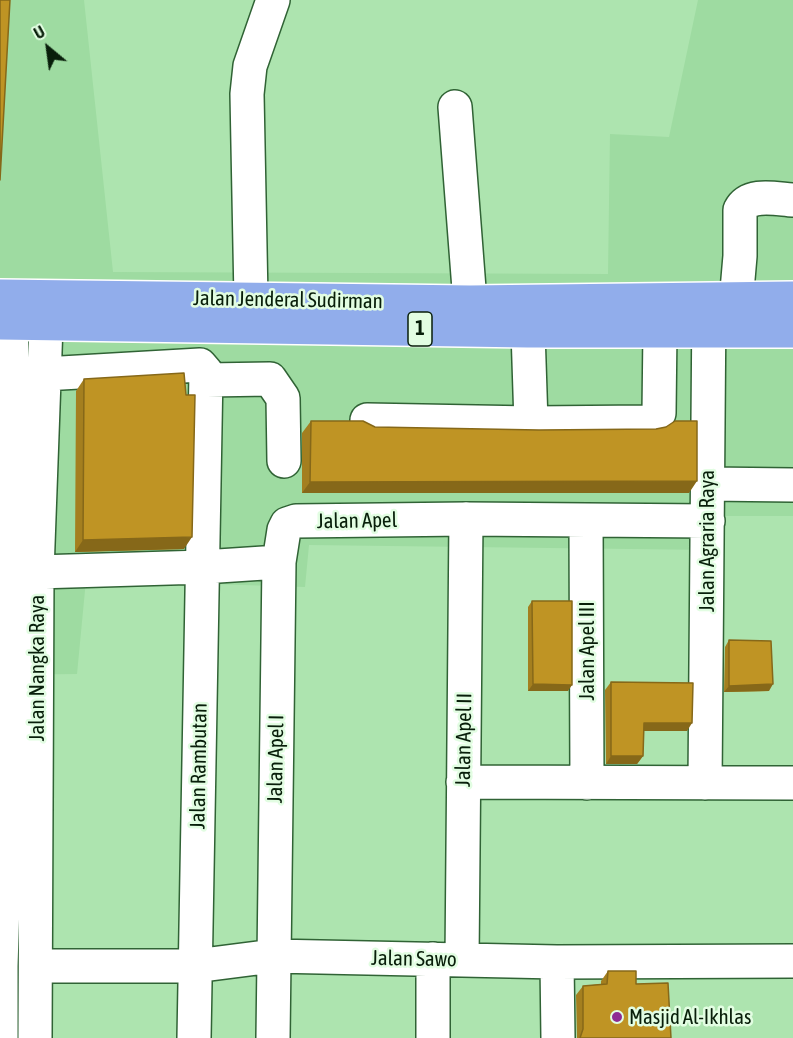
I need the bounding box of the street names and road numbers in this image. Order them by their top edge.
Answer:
street label: Jalan Jenderal Sudirman [193,286,383,314]
road number: 1 [408,312,432,346]
street label: Jalan Agraria Raya [694,470,720,612]
street label: Jalan Apel [317,508,397,534]
street label: Jalan Nangka Raya [24,595,50,741]
street label: Jalan Apel III [574,601,600,701]
street label: Jalan Apel II [451,693,477,787]
street label: Jalan Rambutan [185,703,213,829]
street label: Jalan Apel I [263,715,289,803]
street label: Jalan Sawo [371,946,457,972]

